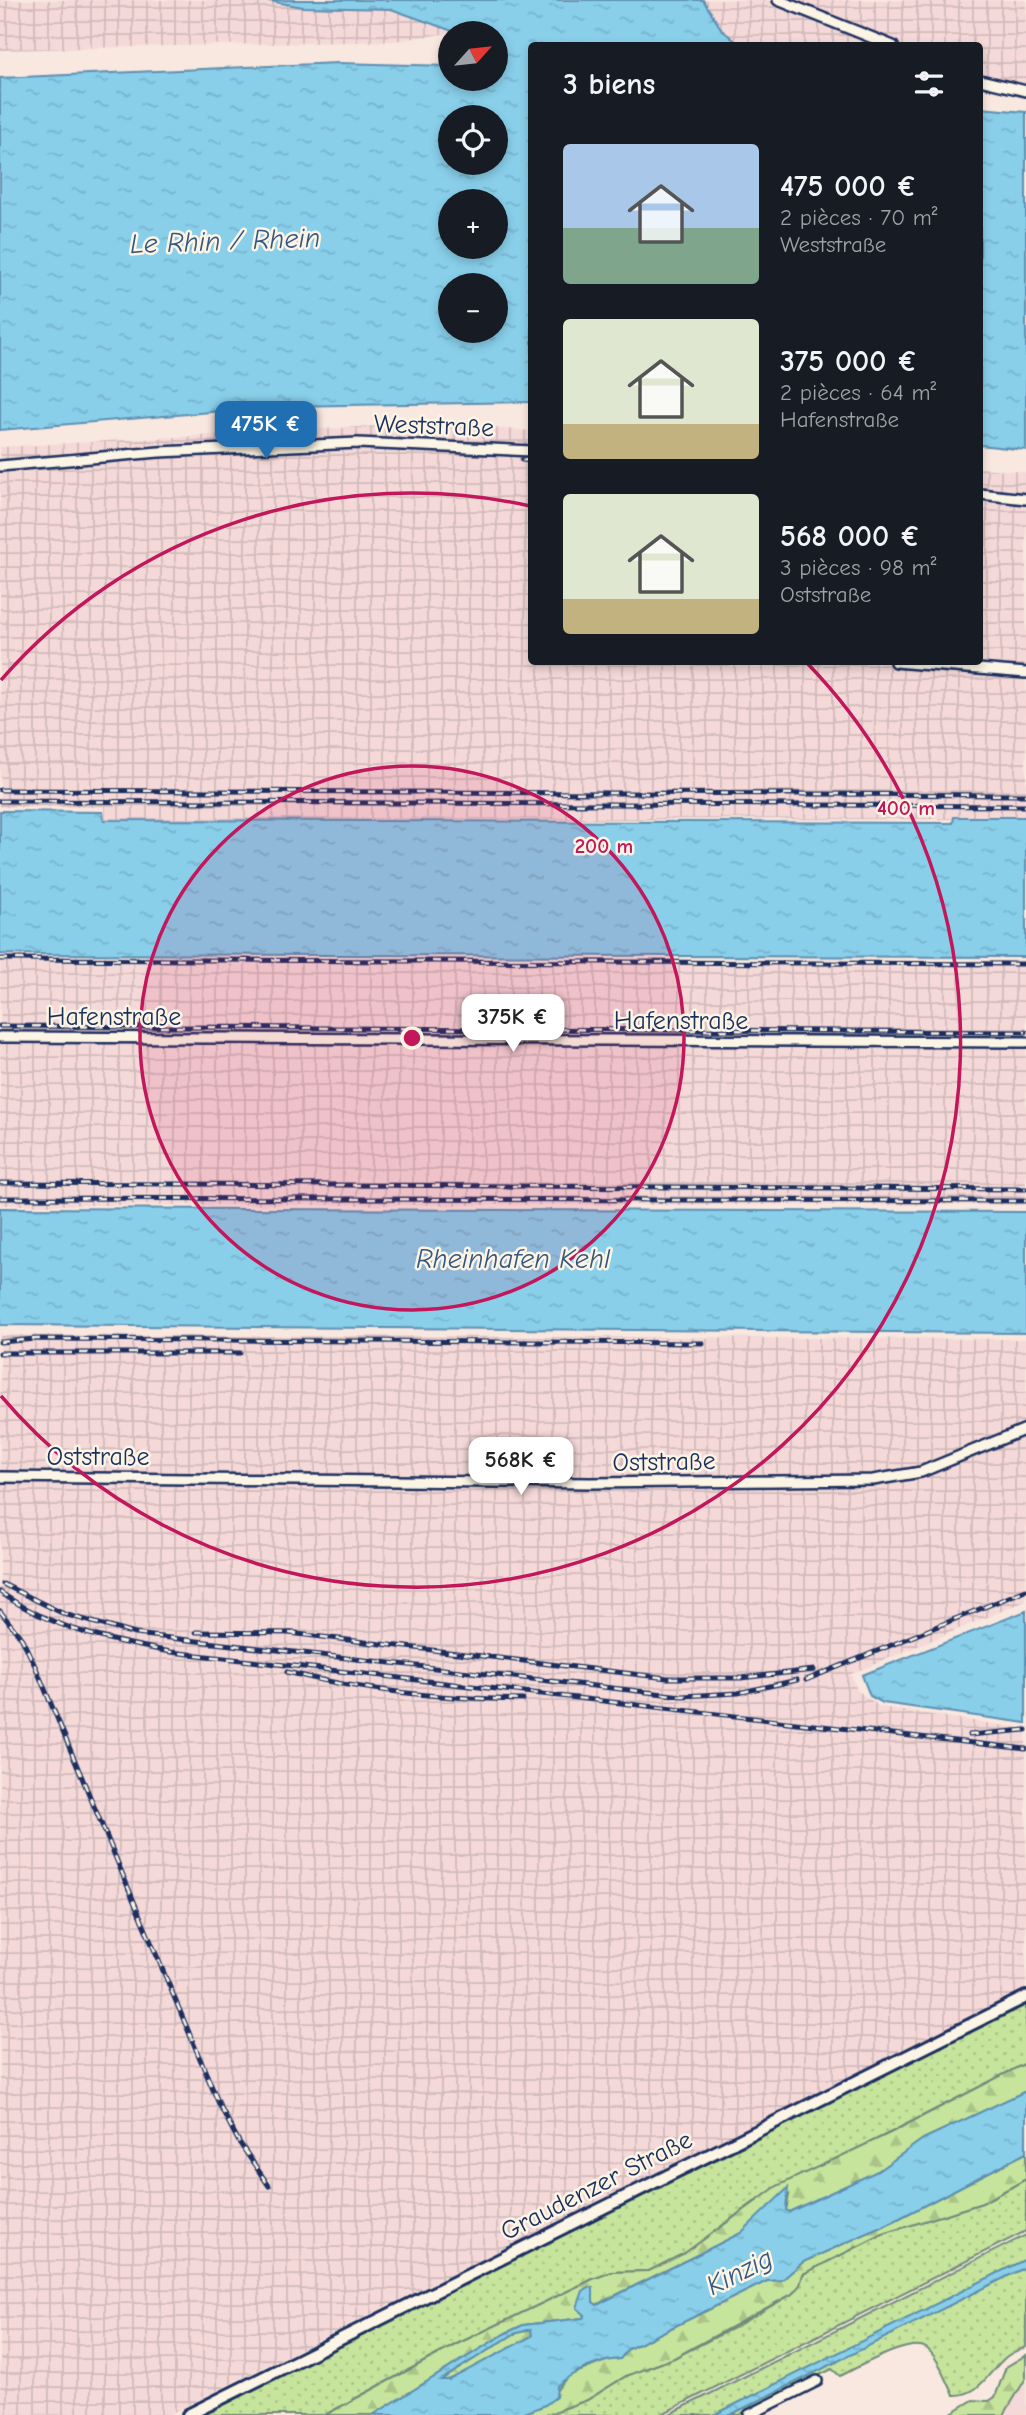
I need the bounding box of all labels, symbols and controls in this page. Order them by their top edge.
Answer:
north arrow [438,21,508,91]
map controls [438,21,508,343]
icon: filters [910,65,948,103]
text: 3 biens [563,67,655,102]
button: locate [438,105,508,175]
text: 475 000 € [780,169,917,204]
icon: home [619,172,703,256]
button: + [438,189,508,259]
text: 2 pièces · 70 m² [780,204,938,231]
water label: Le Rhin / Rhein [129,222,321,260]
text: Weststraße [780,231,886,258]
button: − [438,273,508,343]
text: 375 000 € [780,344,918,379]
icon: home [619,347,703,431]
text: 2 pièces · 64 m² [780,379,936,406]
pin: 475K € [209,402,323,461]
text: Hafenstraße [780,406,899,433]
street label: Weststraße [373,409,495,443]
text: 475K € [231,410,301,437]
text: 568 000 € [780,519,921,554]
icon: home [619,522,703,606]
text: 3 pièces · 98 m² [780,554,936,581]
text: Oststraße [780,581,871,608]
text: 400 m [877,796,935,820]
text: 200 m [575,834,633,858]
pin: 375K € [456,995,570,1054]
street label: Hafenstraße [47,1002,181,1032]
text: 375K € [478,1003,548,1030]
street label: Hafenstraße [614,1006,748,1036]
centre of rings [400,1026,424,1050]
water label: Rheinhafen Kehl [416,1243,611,1275]
pin: 568K € [464,1438,578,1497]
street label: Oststraße [46,1442,150,1472]
text: 568K € [484,1446,558,1473]
street label: Oststraße [612,1446,716,1478]
street label: Graudenzer Straße [496,2125,697,2247]
water label: Kinzig [701,2242,778,2302]

